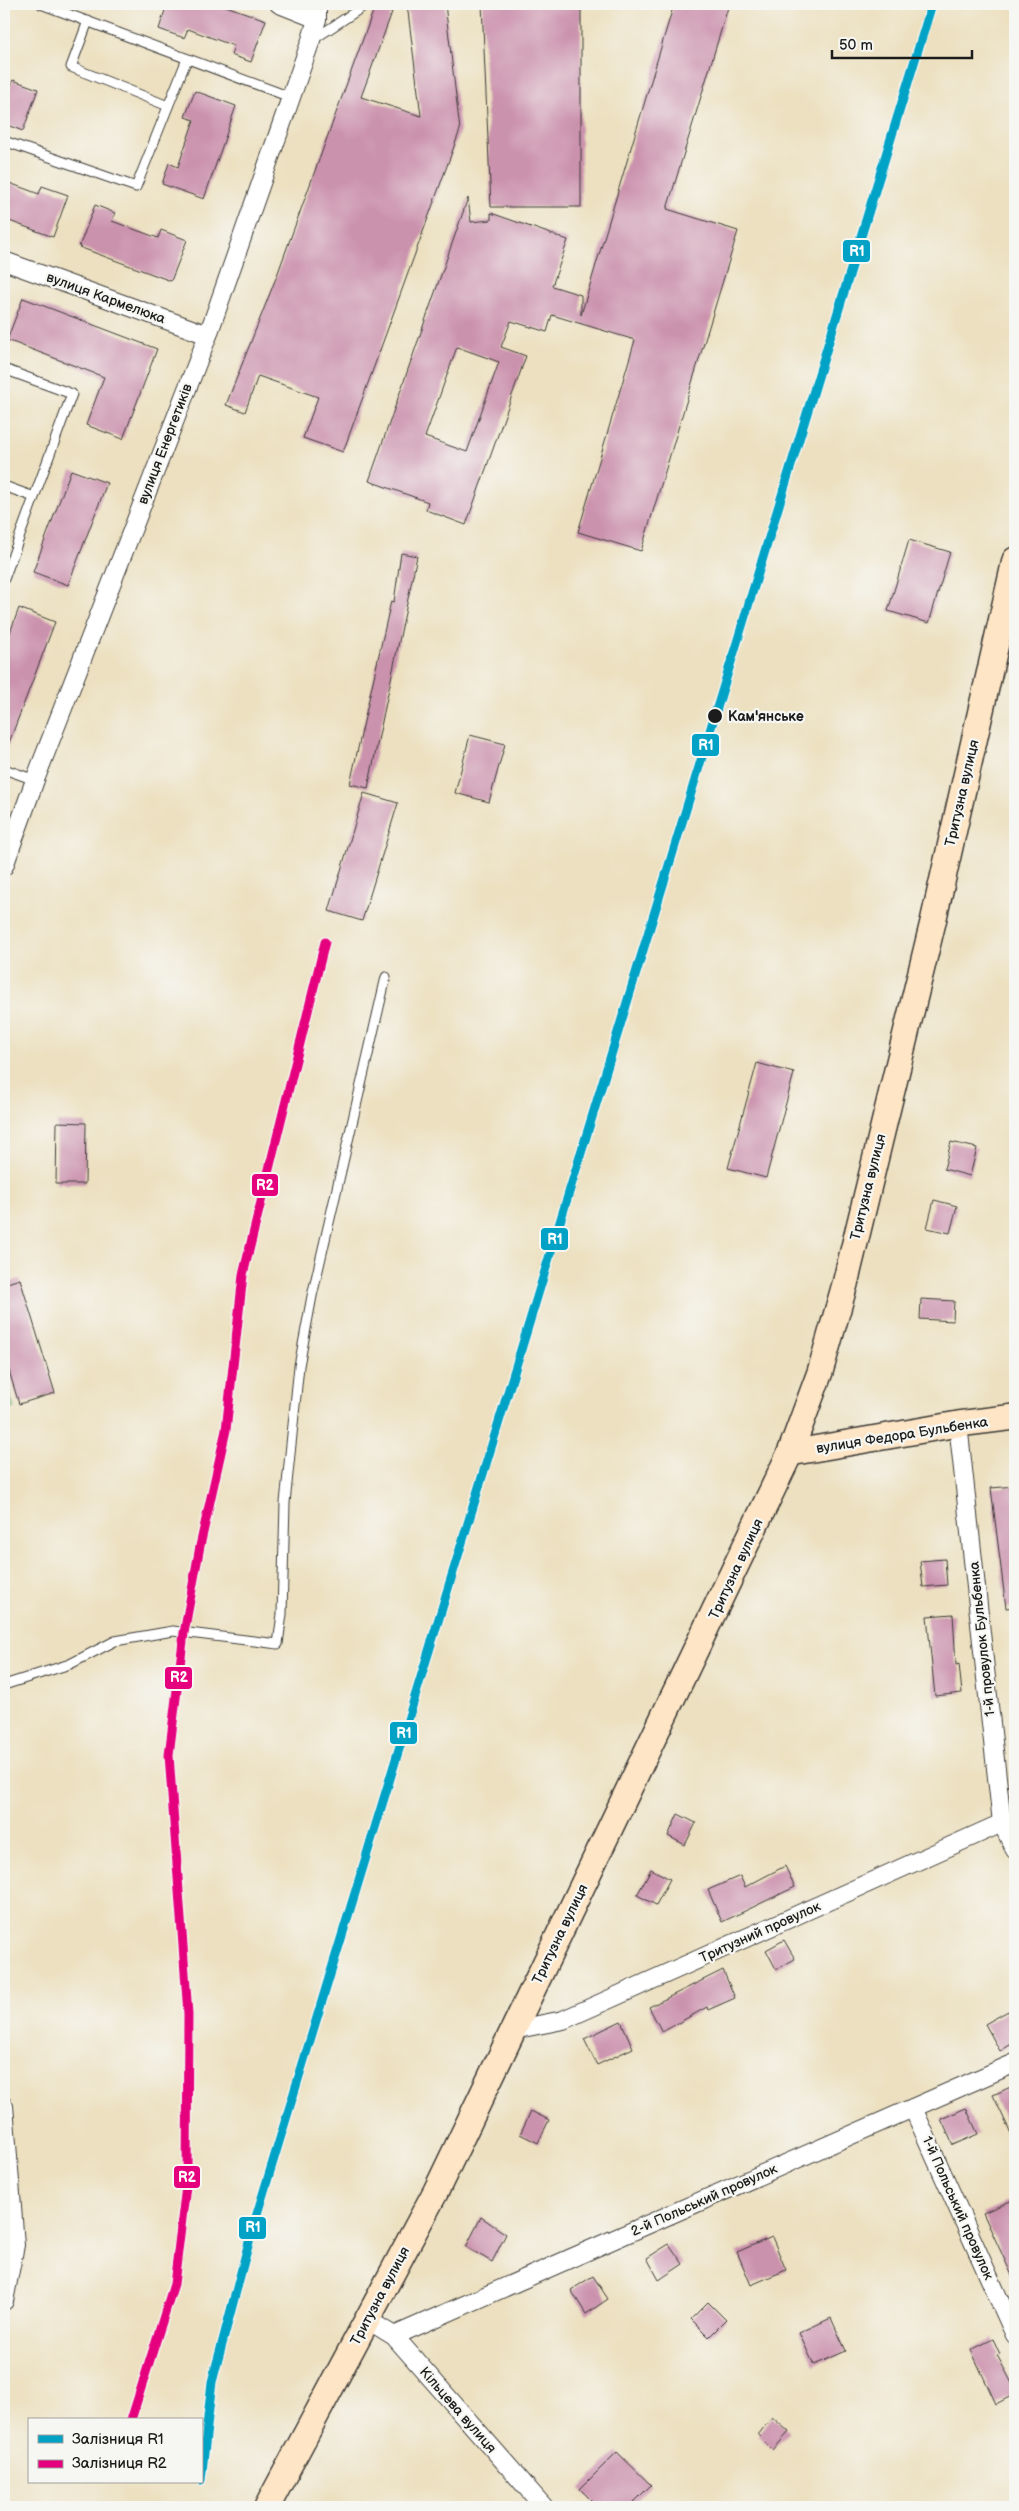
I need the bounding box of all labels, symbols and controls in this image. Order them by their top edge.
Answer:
scale bar [832,28,972,60]
text: 50 m [839,36,873,55]
line badge: R1 [842,239,871,263]
text: R1 [849,243,865,260]
street label: вулиця Кармелюка [44,269,169,328]
street label: вулиця Енергетиків [134,381,196,507]
marker: Кам'янське [706,707,724,725]
place label: Кам'янське [728,708,804,725]
line badge: R1 [691,733,720,757]
text: R1 [698,737,714,754]
street label: Тритузна вулиця [941,738,983,848]
street label: Тритузна вулиця [847,1132,889,1242]
line badge: R2 [251,1173,279,1197]
text: R2 [256,1177,275,1194]
line badge: R1 [540,1227,569,1251]
text: R1 [547,1231,563,1248]
street label: вулиця Федора Бульбенка [815,1413,990,1457]
street label: Тритузна вулиця [705,1516,767,1622]
street label: 1-й провулок Бульбенка [965,1560,999,1717]
line badge: R2 [164,1666,193,1690]
text: R2 [170,1669,189,1686]
line badge: R1 [389,1721,418,1745]
text: R1 [396,1725,412,1742]
street label: Тритузна вулиця [528,1881,592,1987]
street label: Тритузний провулок [697,1897,824,1966]
street label: 1-й Польський провулок [919,2134,998,2283]
street label: 2-й Польський провулок [628,2160,780,2240]
line badge: R2 [173,2165,201,2189]
text: R2 [178,2169,197,2186]
line badge: R1 [238,2216,267,2240]
text: R1 [245,2219,261,2236]
street label: Тритузна вулиця [347,2244,413,2348]
street label: Кільцева вулиця [416,2364,500,2457]
legend [28,2418,202,2484]
text: Залізниця R1 [72,2430,164,2449]
text: Залізниця R2 [72,2454,167,2473]

